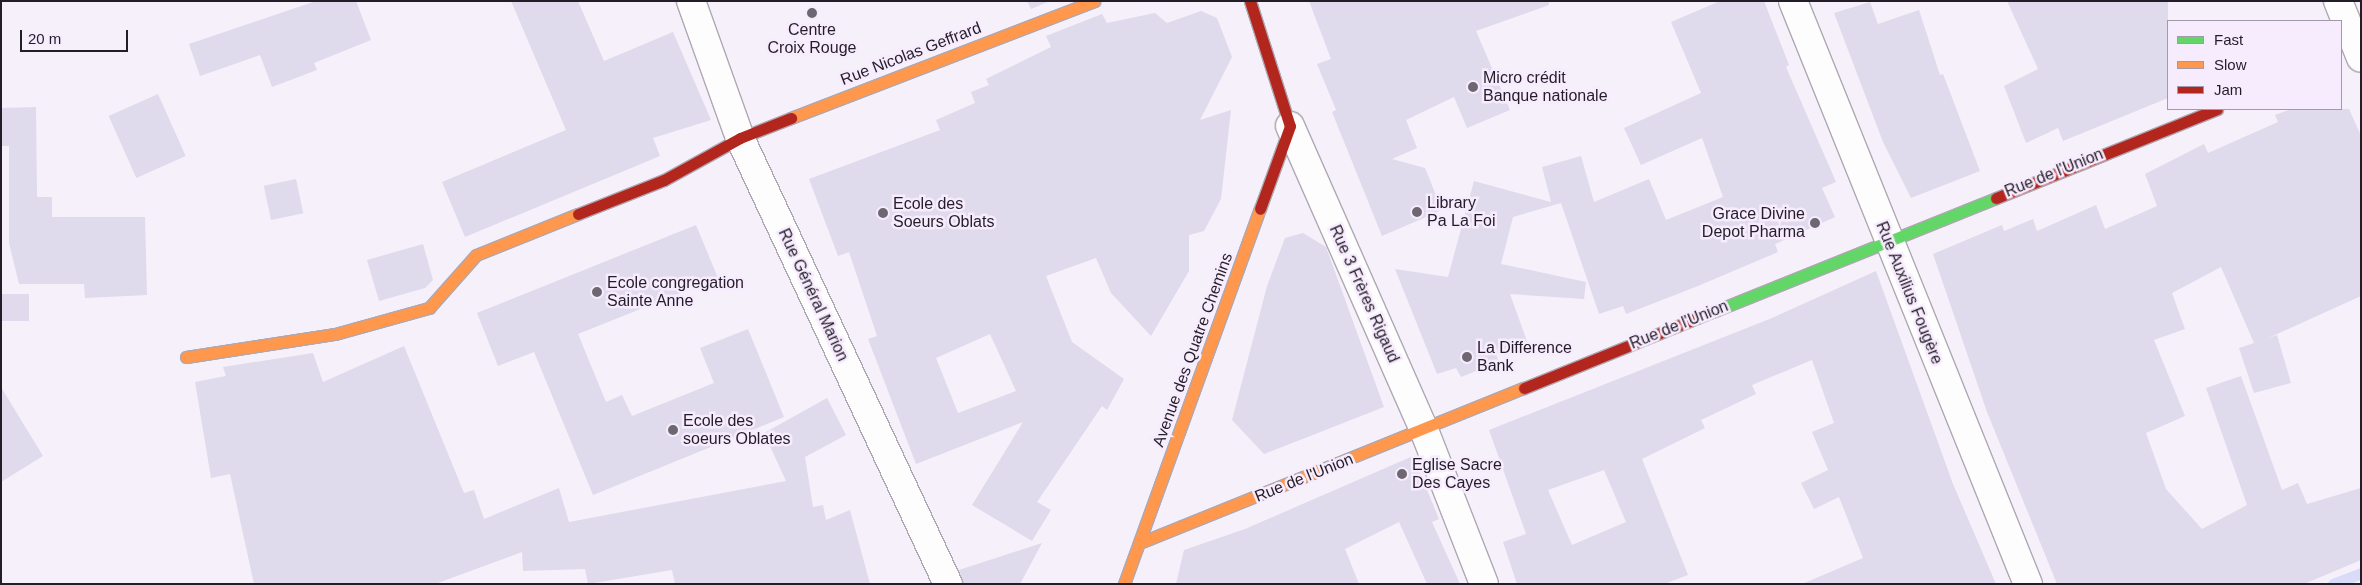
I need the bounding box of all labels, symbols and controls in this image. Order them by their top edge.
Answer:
marker: Centre Croix Rouge [806,7,818,19]
street label: Rue Nicolas Geffrard [838,18,984,90]
scale bar [22,20,130,52]
place label: Centre Croix Rouge [768,20,856,58]
legend [2167,20,2342,110]
text: 20 m [28,30,61,47]
text: Fast [2214,31,2243,48]
text: Slow [2214,56,2247,73]
place label: Micro crédit Banque nationale [1483,68,1608,106]
marker: Micro crédit Banque nationale [1467,81,1479,93]
text: Jam [2214,81,2242,98]
street label: Rue de l'Union [2002,145,2106,201]
place label: Library Pa La Foi [1427,193,1495,231]
place label: Ecole des Soeurs Oblats [893,194,994,232]
place label: Grace Divine Depot Pharma [1702,204,1805,242]
marker: Library Pa La Foi [1411,206,1423,218]
marker: Ecole des Soeurs Oblats [877,207,889,219]
marker: Grace Divine Depot Pharma [1809,217,1821,229]
street label: Rue Auxilius Fougère [1871,218,1947,368]
street label: Rue 3 Frères Rigaud [1325,222,1403,366]
street label: Rue Général Marion [774,226,852,364]
street label: Avenue des Quatre Chemins [1149,250,1237,450]
place label: Ecole congregation Sainte Anne [607,273,744,311]
marker: Ecole congregation Sainte Anne [591,286,603,298]
street label: Rue de l'Union [1627,297,1731,353]
place label: La Difference Bank [1477,338,1572,376]
marker: La Difference Bank [1461,351,1473,363]
place label: Ecole des soeurs Oblates [683,411,791,449]
marker: Ecole des soeurs Oblates [667,424,679,436]
street label: Rue de l'Union [1252,450,1356,506]
place label: Eglise Sacre Des Cayes [1412,455,1502,493]
marker: Eglise Sacre Des Cayes [1396,468,1408,480]

